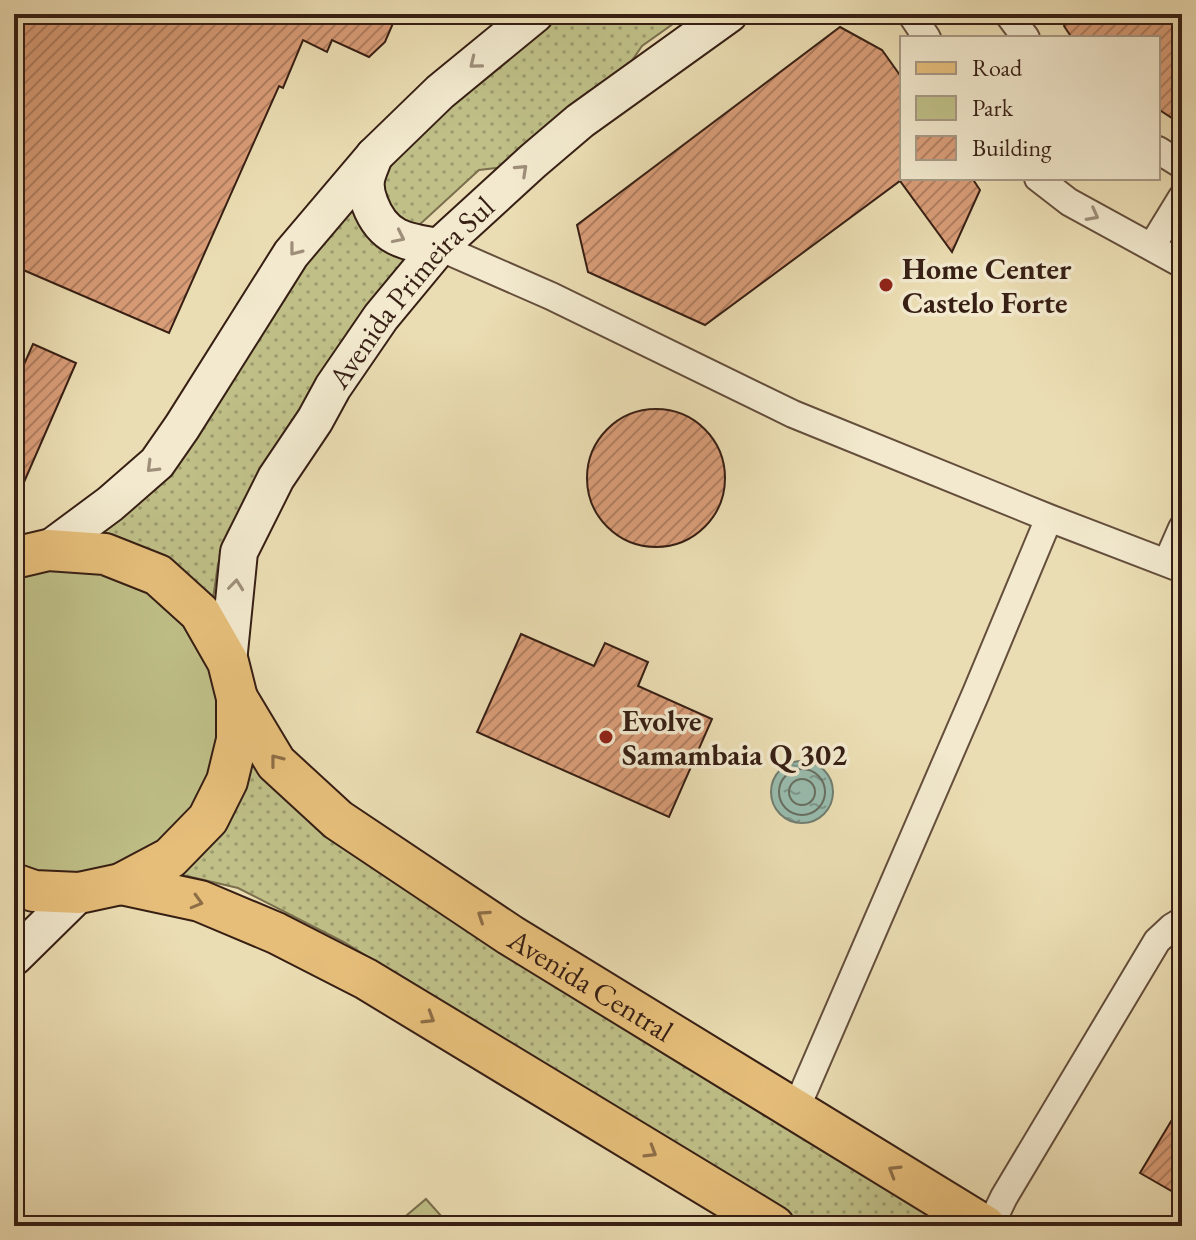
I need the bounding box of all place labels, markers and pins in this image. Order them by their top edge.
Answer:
place label: Home Center Castelo Forte [902,249,1072,322]
marker: Home Center Castelo Forte [877,276,895,294]
place label: Evolve Samambaia Q 302 [622,701,847,774]
marker: Evolve Samambaia Q 302 [597,728,615,746]

